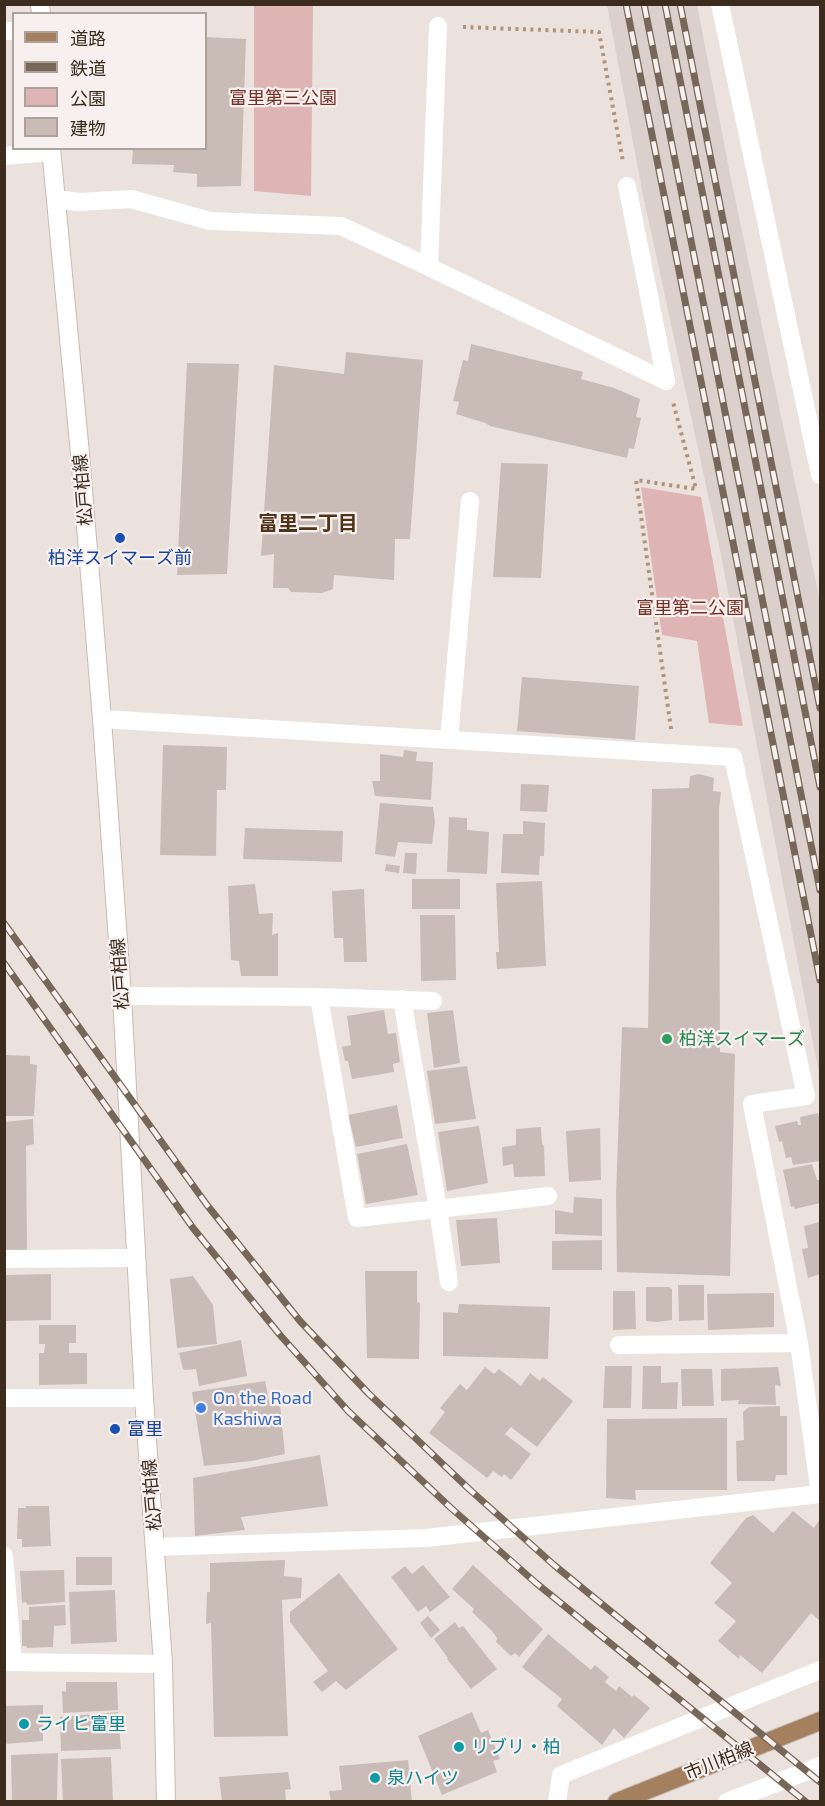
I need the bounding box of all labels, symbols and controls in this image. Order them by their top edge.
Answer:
legend [12,12,207,150]
text: 道路 [70,27,106,49]
text: 鉄道 [70,57,106,79]
text: 公園 [70,87,106,109]
park label: 富里第三公園 [229,87,337,109]
text: 建物 [70,117,106,139]
street label: 松戸柏線 [69,453,97,527]
district label: 富里二丁目 [258,511,358,535]
marker: 柏洋スイマーズ前 [113,531,127,545]
place label: 柏洋スイマーズ前 [48,547,192,569]
park label: 富里第二公園 [636,597,744,619]
street label: 松戸柏線 [107,937,133,1011]
place label: 柏洋スイマーズ [679,1028,805,1050]
marker: 柏洋スイマーズ [660,1032,674,1046]
place label: On the Road Kashiwa [213,1387,312,1430]
marker: On the Road Kashiwa [194,1401,208,1415]
place label: 富里 [127,1418,163,1440]
marker: 富里 [108,1422,122,1436]
street label: 松戸柏線 [138,1458,166,1532]
place label: ライヒ富里 [36,1713,126,1735]
marker: ライヒ富里 [17,1717,31,1731]
place label: リブリ・柏 [471,1736,561,1758]
street label: 市川柏線 [682,1738,756,1784]
marker: リブリ・柏 [452,1740,466,1754]
place label: 泉ハイツ [387,1767,459,1789]
marker: 泉ハイツ [368,1771,382,1785]

